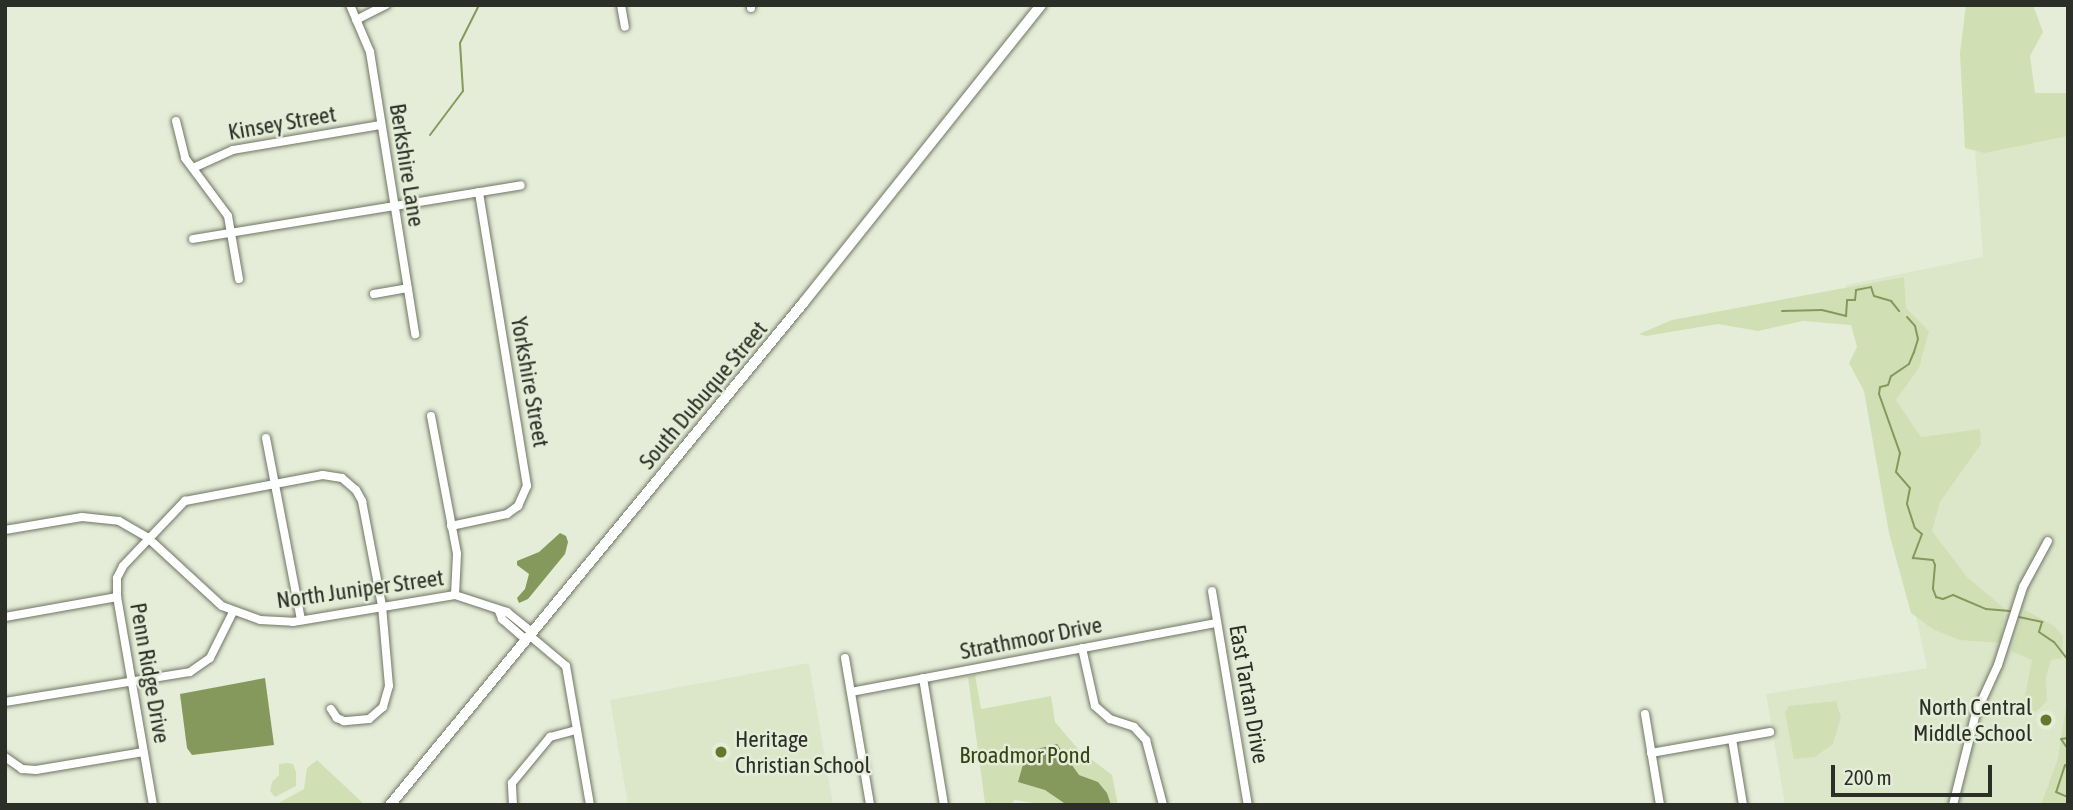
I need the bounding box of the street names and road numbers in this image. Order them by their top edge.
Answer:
street label: Kinsey Street [226,100,338,146]
street label: Berkshire Lane [384,101,430,229]
street label: Yorkshire Street [505,315,555,449]
street label: South Dubuque Street [633,315,773,475]
street label: North Juniper Street [275,564,445,614]
street label: Penn Ridge Drive [124,601,176,745]
street label: Strathmoor Drive [958,611,1104,665]
street label: East Tartan Drive [1223,622,1275,766]

